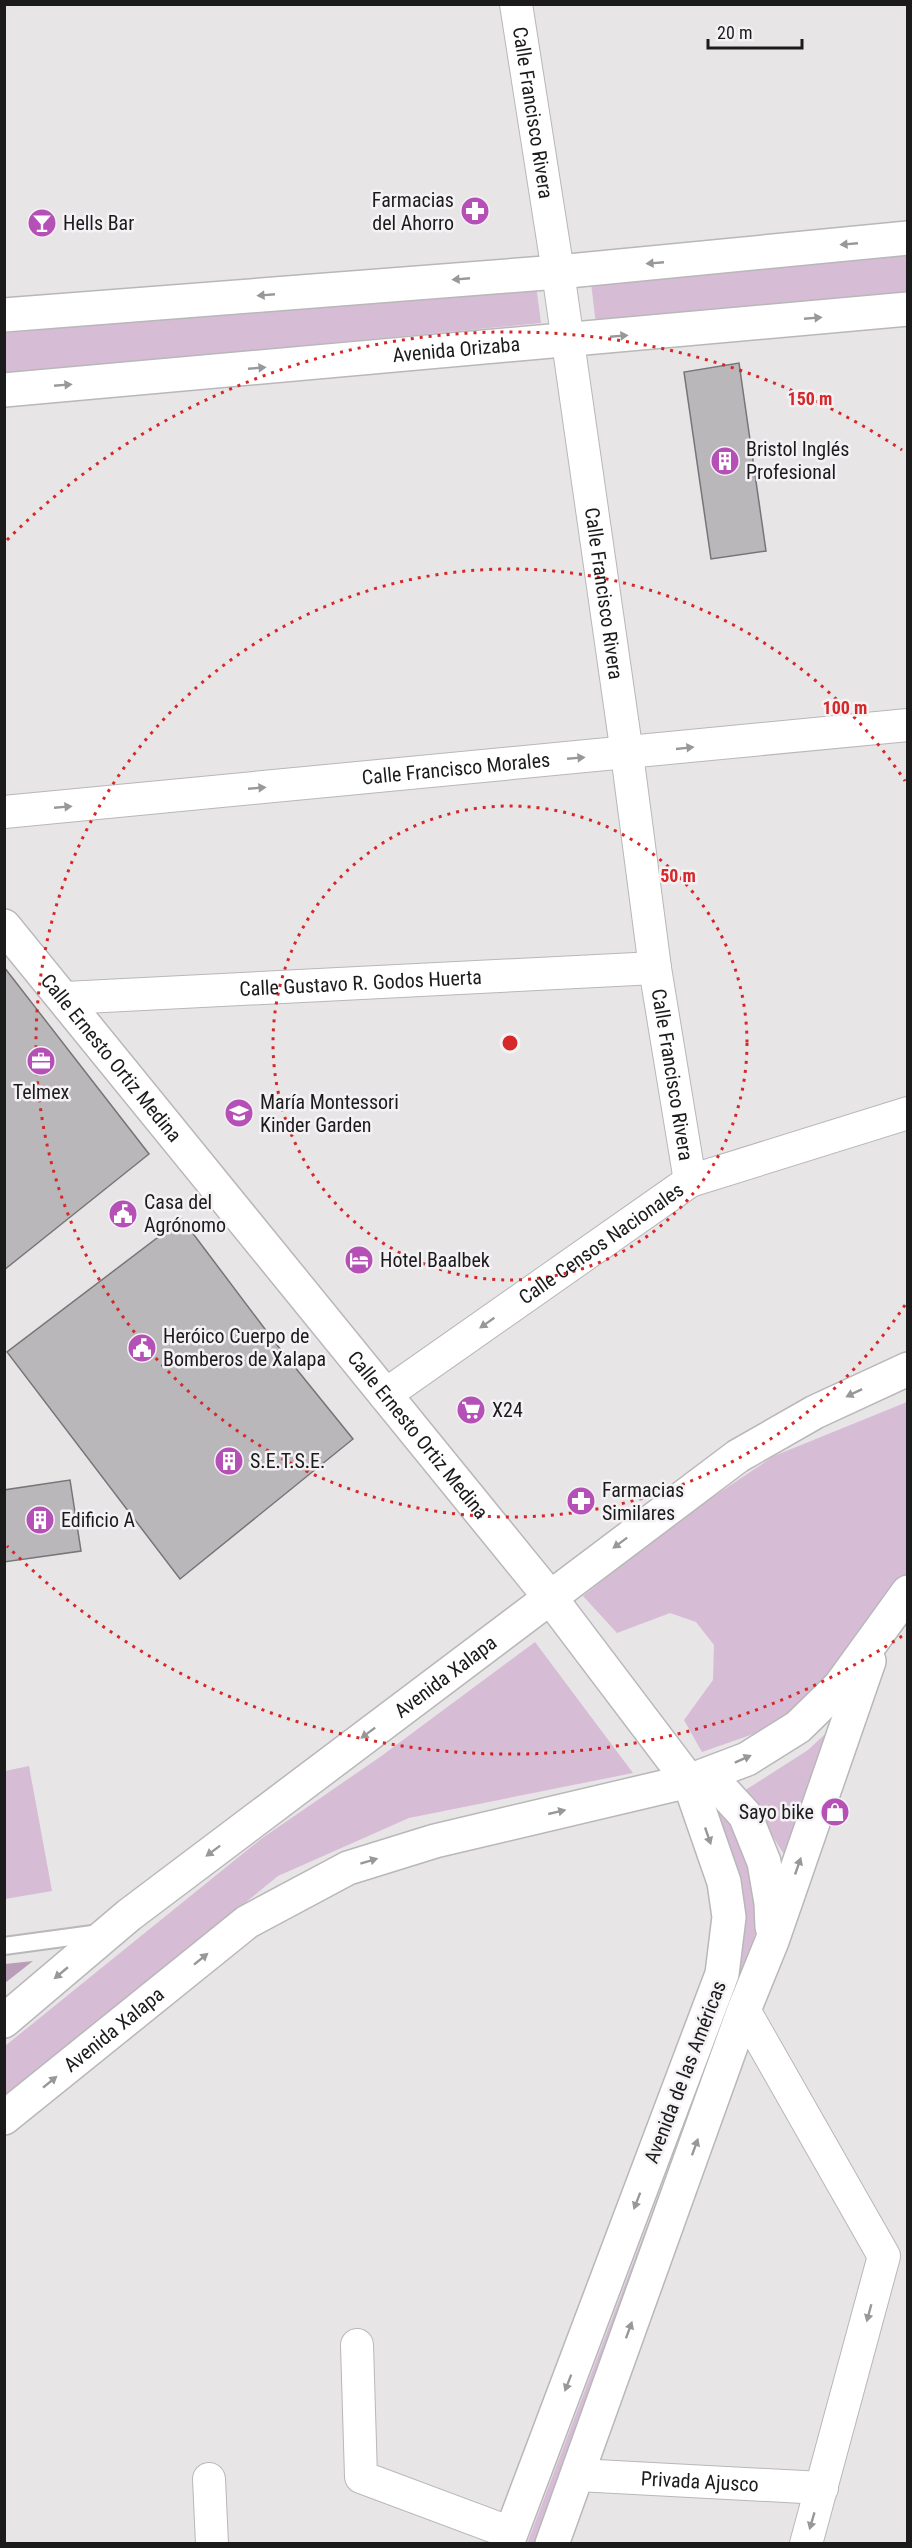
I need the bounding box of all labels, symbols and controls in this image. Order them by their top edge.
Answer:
scale bar [708,12,802,50]
text: 20 m [717,22,752,43]
street label: Calle Francisco Rivera [508,25,558,200]
place label: Farmacias del Ahorro [372,188,454,235]
pharmacy icon: Farmacias del Ahorro [459,195,491,227]
bar icon: Hells Bar [26,207,58,239]
place label: Hells Bar [63,211,134,235]
one-way arrow [840,239,859,249]
one-way arrow [646,258,665,268]
one-way arrow [451,275,470,284]
one-way arrow [257,290,276,300]
one-way arrow [803,313,822,323]
one-way arrow [609,331,628,341]
street label: Avenida Orizaba [391,332,521,367]
one-way arrow [248,363,267,373]
one-way arrow [53,380,72,390]
text: 150 m [788,388,832,409]
place label: Bristol Inglés Profesional [746,437,849,484]
building icon: Bristol Inglés Profesional [709,445,741,477]
street label: Calle Francisco Rivera [580,506,628,681]
text: 100 m [823,697,867,718]
one-way arrow [676,743,695,753]
street label: Calle Francisco Morales [361,748,551,789]
one-way arrow [567,753,586,763]
one-way arrow [247,783,266,793]
one-way arrow [53,802,72,812]
text: 50 m [660,865,696,886]
street label: Calle Gustavo R. Godos Huerta [239,965,482,1001]
street label: Calle Ernesto Ortiz Medina [36,969,187,1147]
street label: Calle Francisco Rivera [647,987,698,1162]
centre of rings [500,1033,520,1053]
office icon: Telmex [25,1045,57,1077]
place label: Telmex [13,1080,70,1104]
place label: María Montessori Kinder Garden [260,1090,399,1137]
school or university icon: María Montessori Kinder Garden [223,1097,255,1129]
street label: Calle Censos Nacionales [514,1177,688,1309]
place label: Casa del Agrónomo [144,1190,226,1237]
public building icon: Casa del Agrónomo [107,1198,139,1230]
hotel icon: Hotel Baalbek [343,1244,375,1276]
place label: Hotel Baalbek [380,1248,490,1272]
one-way arrow [480,1317,496,1329]
place label: Heróico Cuerpo de Bomberos de Xalapa [163,1324,326,1371]
public building icon: Heróico Cuerpo de Bomberos de Xalapa [126,1332,158,1364]
street label: Calle Ernesto Ortiz Medina [343,1346,493,1524]
one-way arrow [846,1389,863,1398]
supermarket icon: X24 [455,1394,487,1426]
place label: X24 [492,1398,523,1422]
building icon: S.E.T.S.E. [213,1445,245,1477]
place label: S.E.T.S.E. [250,1449,325,1473]
place label: Farmacias Similares [602,1478,684,1525]
pharmacy icon: Farmacias Similares [565,1485,597,1517]
building icon: Edificio A [24,1504,56,1536]
place label: Edificio A [61,1508,136,1532]
one-way arrow [613,1537,628,1549]
street label: Avenida Xalapa [390,1630,501,1723]
one-way arrow [361,1727,376,1739]
one-way arrow [735,1755,752,1764]
shop icon: Sayo bike [819,1796,851,1828]
place label: Sayo bike [739,1800,814,1824]
one-way arrow [548,1806,567,1816]
one-way arrow [703,1827,713,1845]
one-way arrow [205,1845,220,1857]
one-way arrow [360,1856,378,1866]
one-way arrow [794,1857,803,1875]
one-way arrow [193,1952,209,1965]
one-way arrow [53,1967,69,1980]
street label: Avenida de las Américas [639,1977,731,2167]
street label: Avenida Xalapa [59,1982,169,2077]
one-way arrow [42,2075,58,2088]
one-way arrow [690,2138,700,2156]
one-way arrow [631,2192,641,2210]
one-way arrow [864,2304,873,2322]
one-way arrow [625,2321,635,2339]
one-way arrow [563,2375,573,2393]
street label: Privada Ajusco [640,2466,759,2497]
one-way arrow [807,2512,816,2530]

